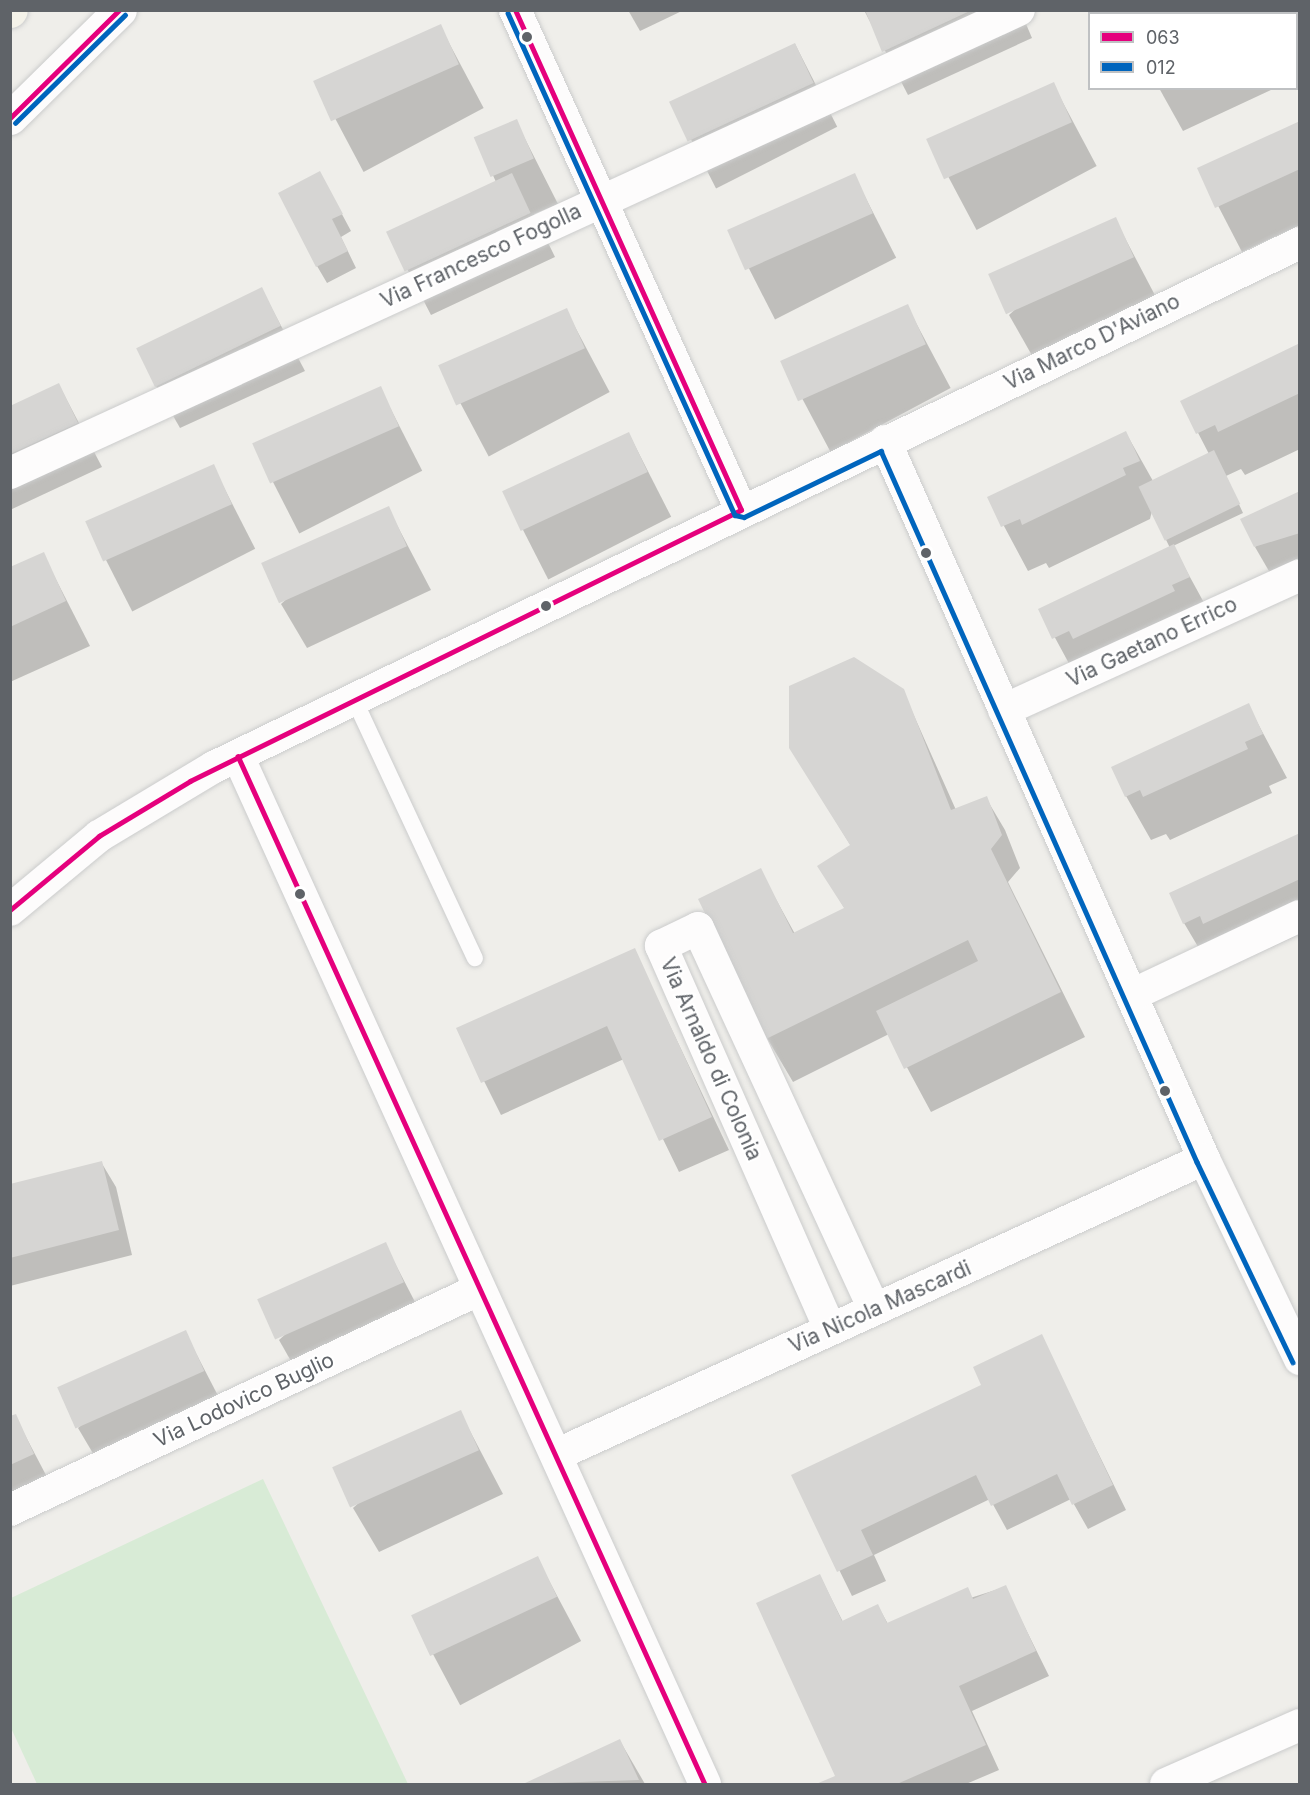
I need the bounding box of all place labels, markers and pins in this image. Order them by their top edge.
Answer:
unlabelled marker [521,31,533,43]
unlabelled marker [920,547,932,559]
unlabelled marker [540,600,552,612]
unlabelled marker [294,888,306,900]
unlabelled marker [1159,1085,1171,1097]

